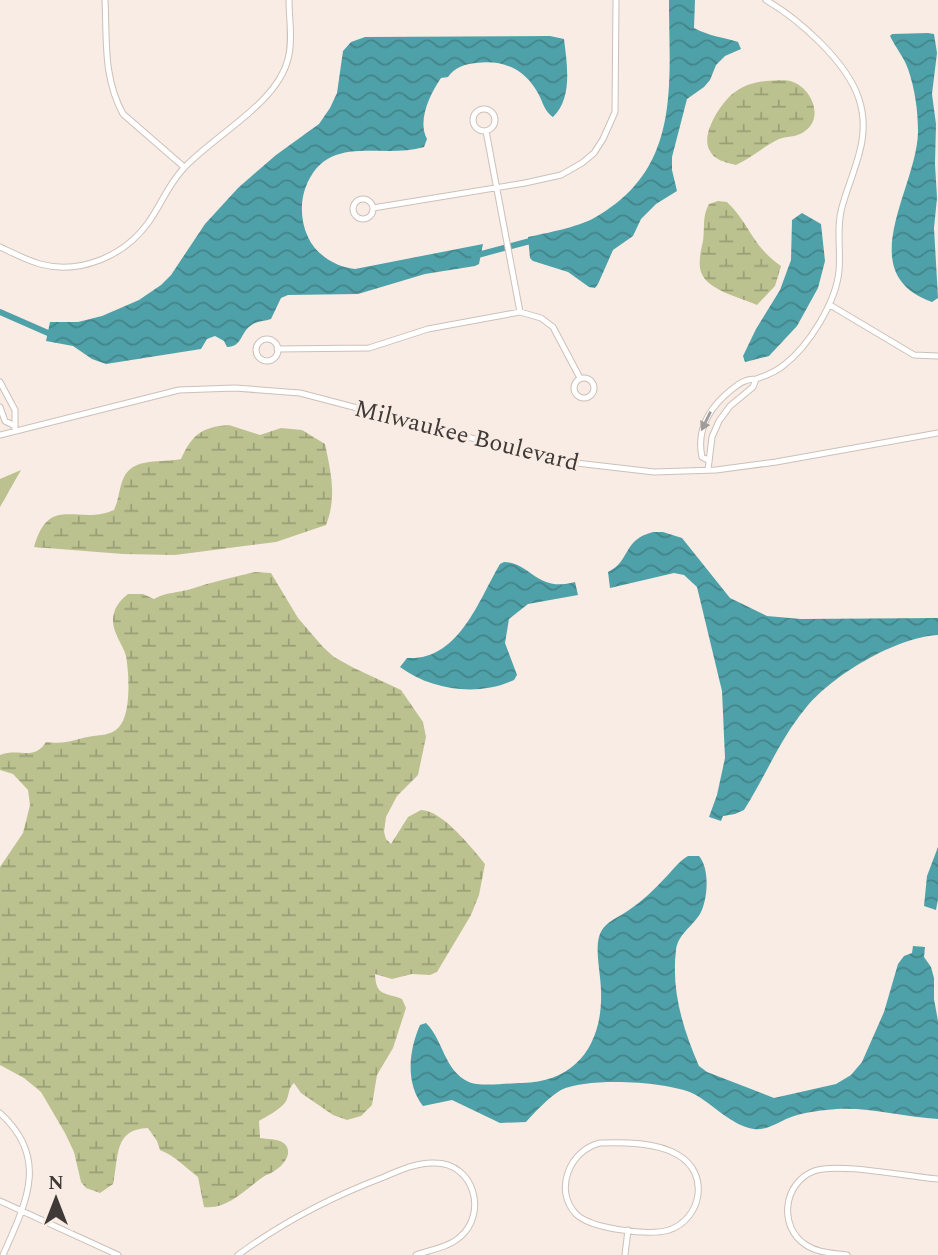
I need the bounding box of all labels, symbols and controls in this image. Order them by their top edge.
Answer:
street label: Milwaukee Boulevard [351,391,583,481]
one-way arrow [701,411,712,431]
north arrow [21,1164,91,1234]
text: N [48,1169,64,1198]

